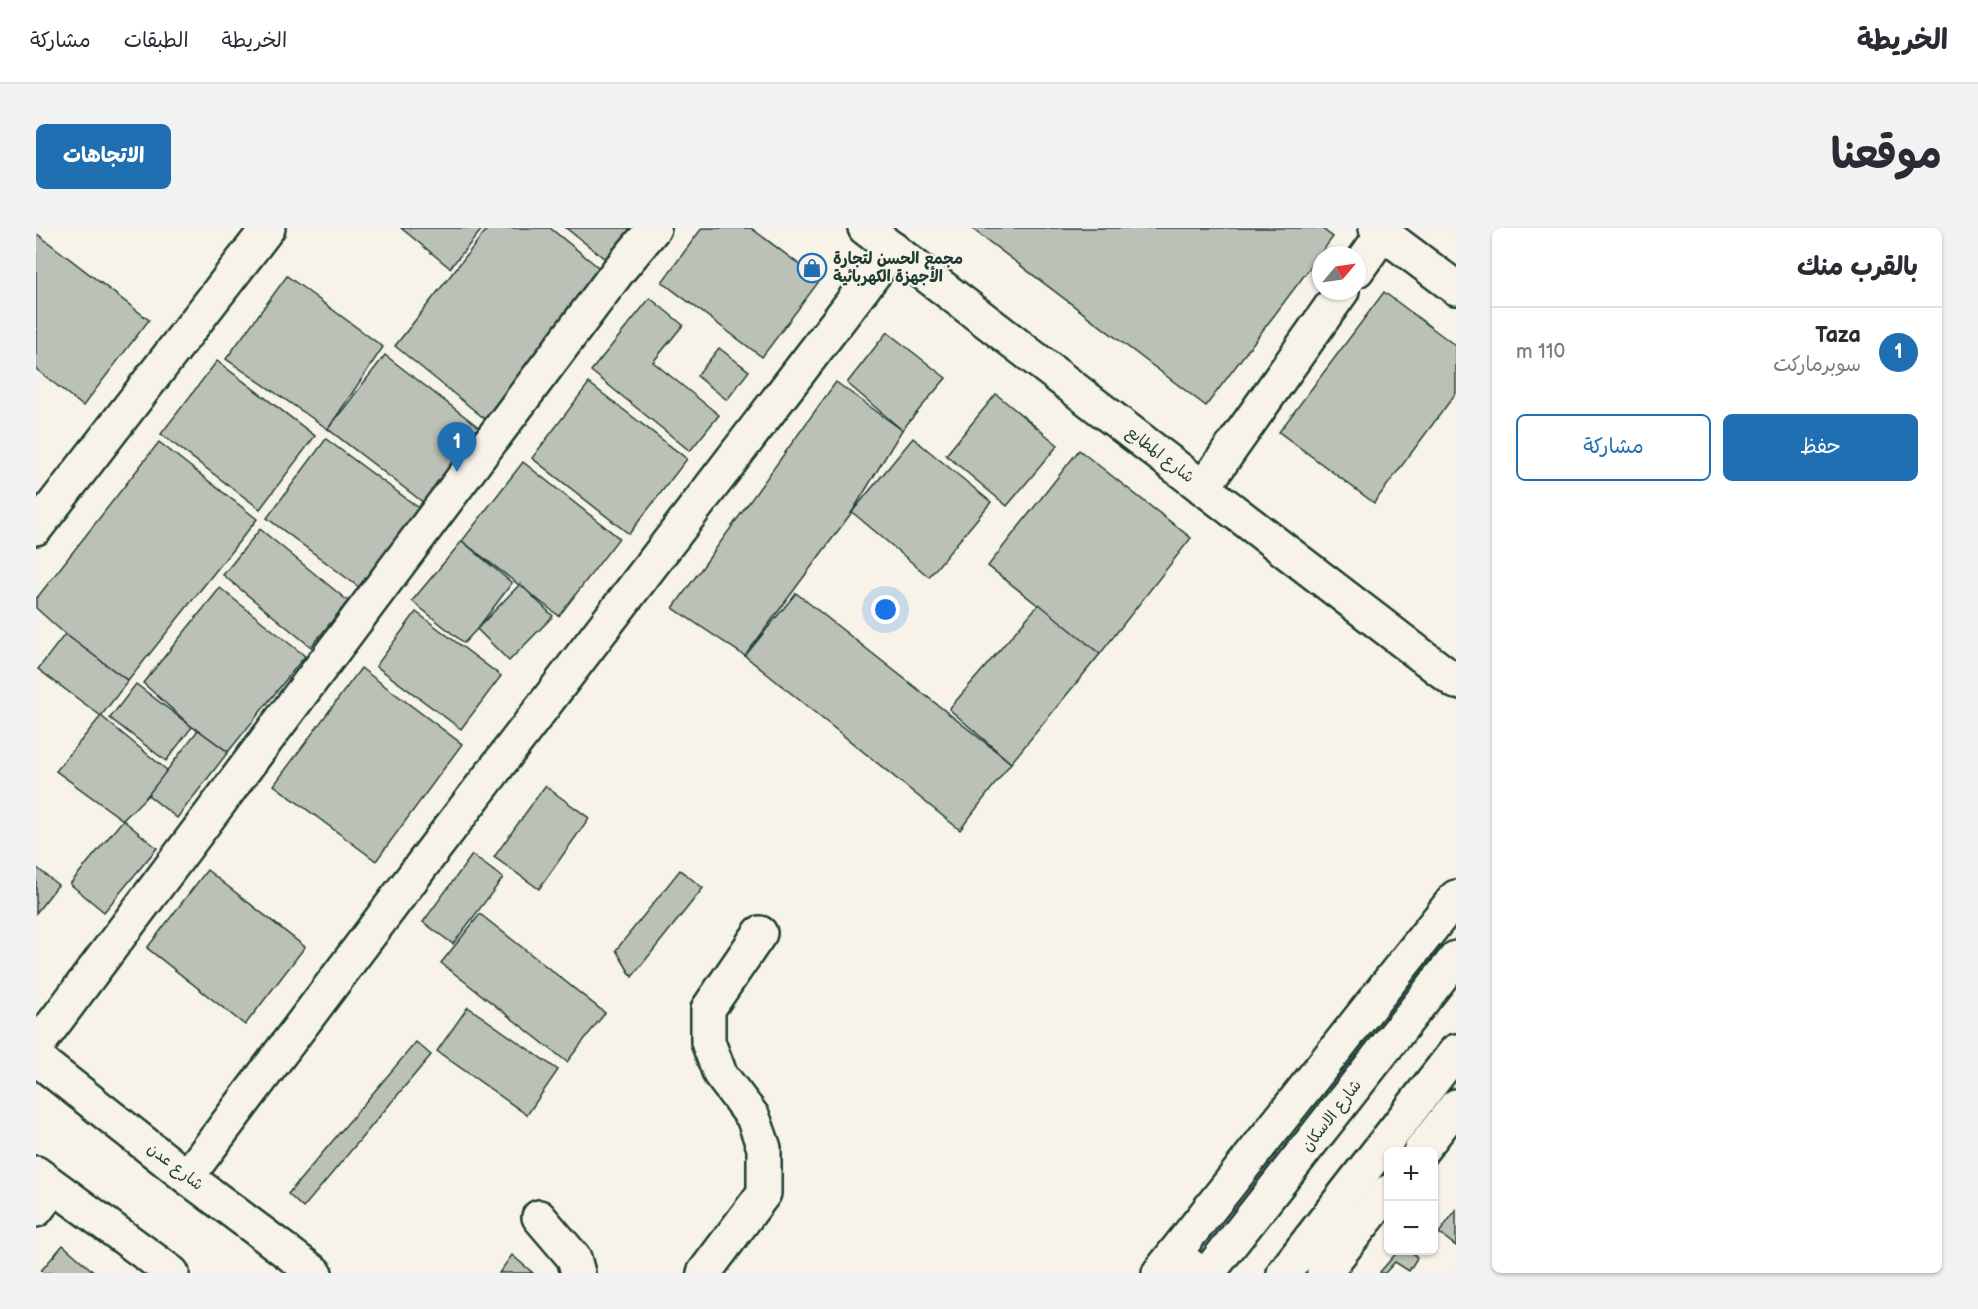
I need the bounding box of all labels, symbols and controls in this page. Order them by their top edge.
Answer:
text: الخريطة [1857,24,1948,57]
text: مشاركة [30,28,91,53]
text: الطبقات [124,28,189,53]
text: الخريطة [222,28,287,53]
button: الاتجاهات [36,124,171,189]
text: موقعنا [1831,130,1942,181]
north arrow [1312,246,1366,300]
place label: مجمع الحسن لتجارة الأجهزة الكهربائية [833,250,963,287]
shop icon: مجمع الحسن لتجارة الأجهزة الكهربائية [796,252,828,284]
text: بالقرب منك [1797,252,1918,283]
text: Taza [1815,322,1861,349]
text: 110 m [1516,340,1565,364]
text: 1 [1894,340,1903,364]
text: سوبرماركت [1773,353,1861,377]
button: مشاركة [1516,414,1711,481]
button: حفظ [1723,414,1918,481]
pin: 1 [438,422,476,472]
street label: شارع المطابع [1122,423,1198,488]
your location [871,595,900,624]
street label: شارع الاسكان [1298,1076,1367,1156]
street label: شارع عدن [143,1139,207,1196]
map controls [1384,1147,1438,1255]
button: + [1384,1147,1438,1201]
button: − [1384,1201,1438,1255]

